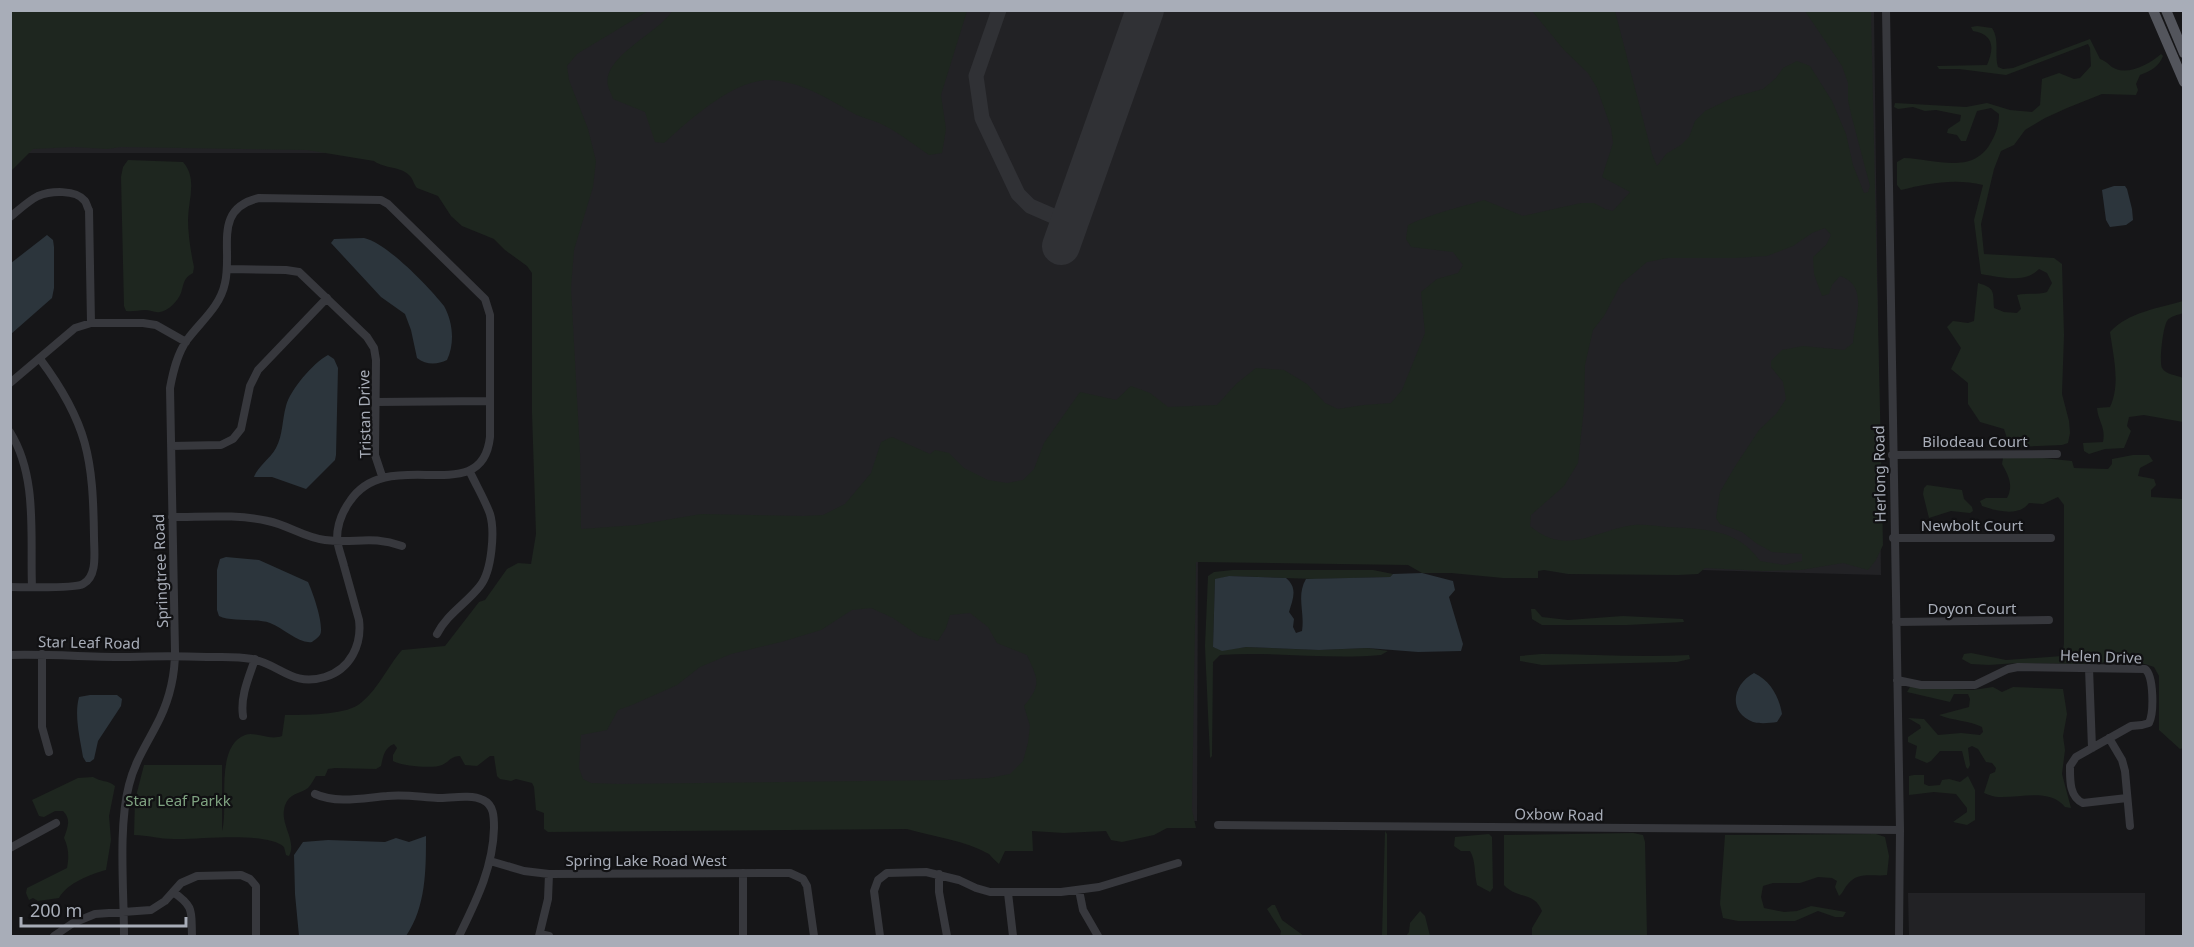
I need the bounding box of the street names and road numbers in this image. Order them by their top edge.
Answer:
street label: Tristan Drive [353,369,375,459]
street label: Herlong Road [1868,425,1890,523]
street label: Bilodeau Court [1922,431,2028,451]
street label: Springtree Road [148,514,172,628]
street label: Newbolt Court [1921,515,2024,535]
street label: Doyon Court [1927,598,2017,618]
street label: Star Leaf Road [38,631,140,653]
street label: Helen Drive [2060,645,2142,667]
street label: Oxbow Road [1514,803,1604,825]
street label: Spring Lake Road West [565,850,727,870]

